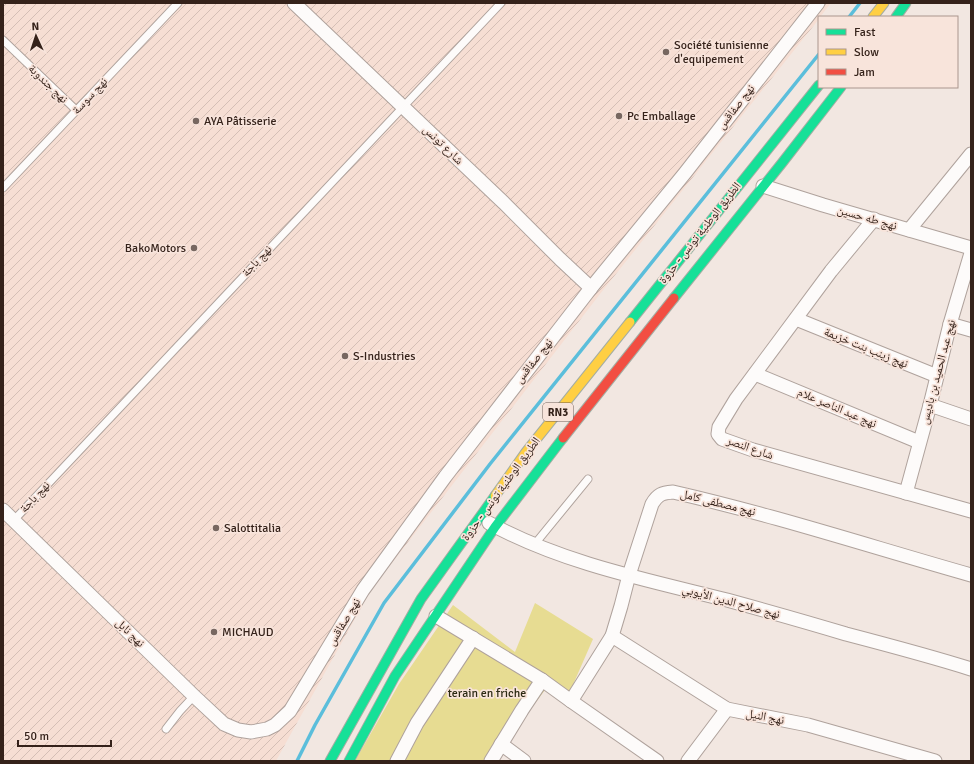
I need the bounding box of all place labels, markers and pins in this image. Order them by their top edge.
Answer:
place label: Société tunisienne d'equipement [674,38,769,67]
marker: Société tunisienne d'equipement [661,47,671,57]
place label: Pc Emballage [627,109,696,124]
marker: Pc Emballage [614,111,624,121]
place label: AYA Pâtisserie [204,114,277,129]
marker: AYA Pâtisserie [191,116,201,126]
place label: BakoMotors [125,241,186,256]
marker: BakoMotors [189,243,199,253]
place label: S-Industries [353,349,415,364]
marker: S-Industries [340,351,350,361]
place label: Salottitalia [224,521,281,536]
marker: Salottitalia [211,523,221,533]
place label: MICHAUD [222,625,274,640]
marker: MICHAUD [209,627,219,637]

